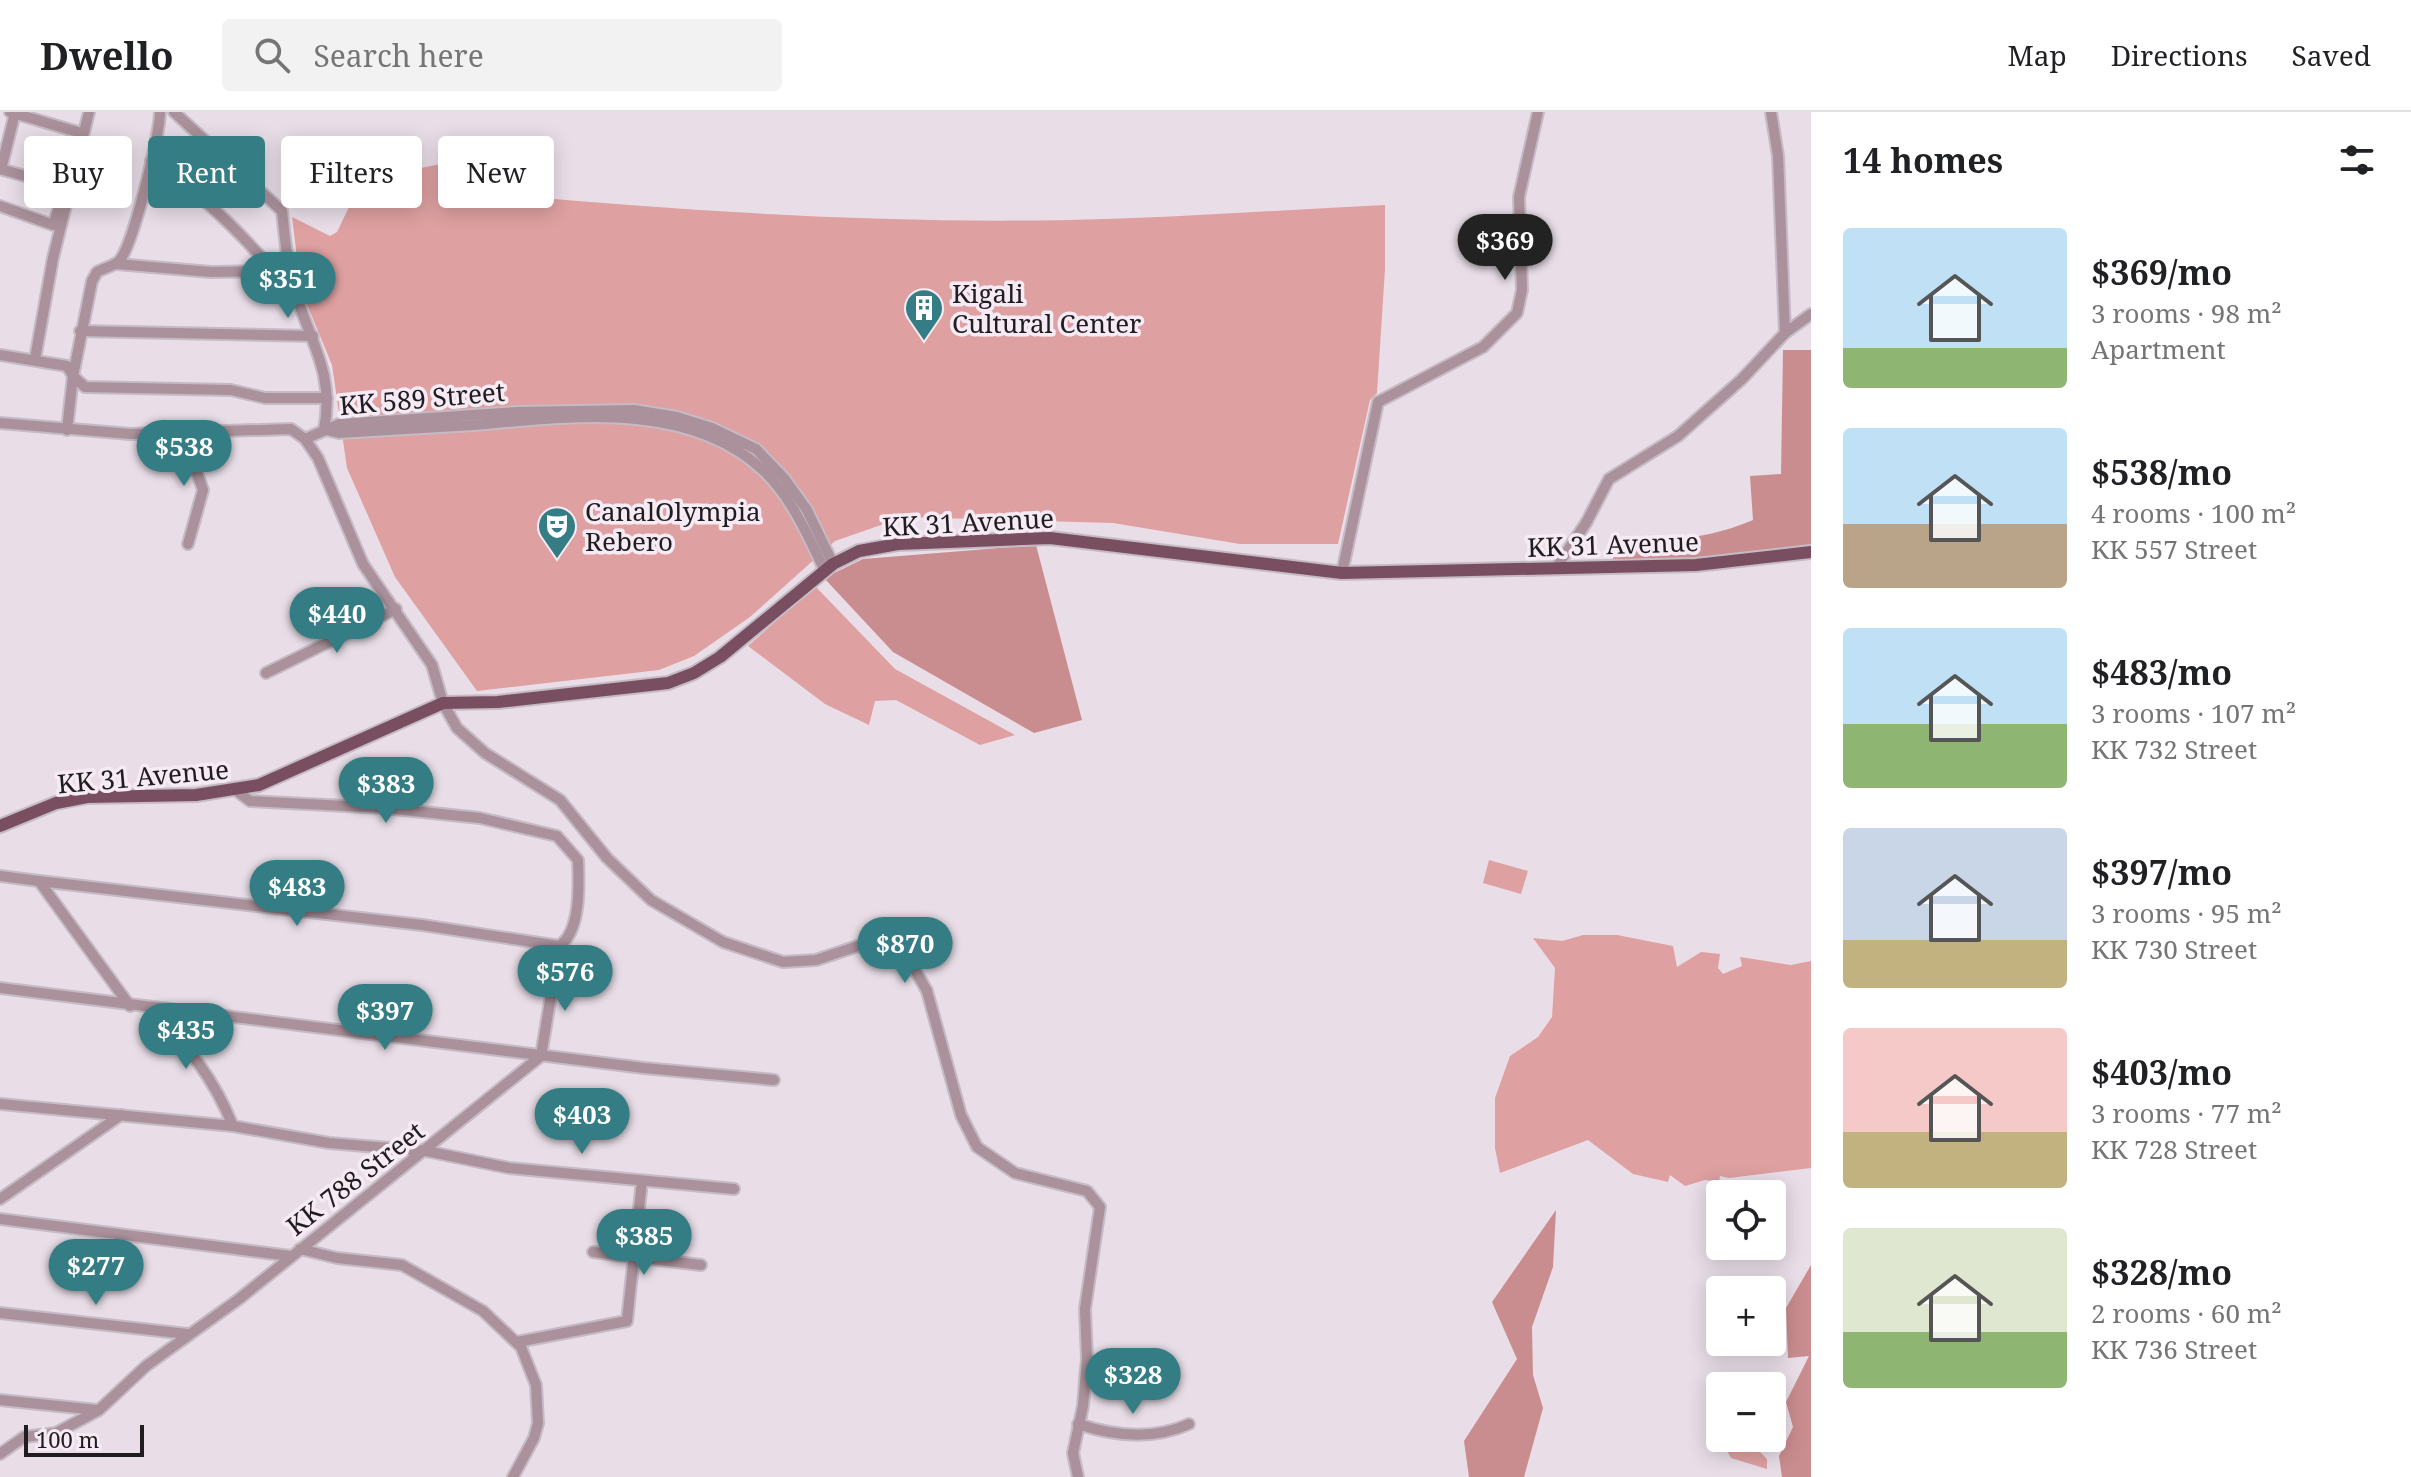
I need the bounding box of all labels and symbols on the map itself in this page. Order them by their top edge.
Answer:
pin: $369 [1458,214,1552,282]
pin: $351 [241,252,335,320]
place label: Kigali Cultural Center [952,275,1141,341]
building icon: Kigali Cultural Center [903,287,945,342]
street label: KK 589 Street [338,373,506,423]
pin: $538 [137,420,231,488]
place label: CanalOlympia Rebero [585,493,761,559]
street label: KK 31 Avenue [881,500,1055,544]
theatre icon: CanalOlympia Rebero [536,505,578,560]
street label: KK 31 Avenue [1526,523,1700,565]
pin: $440 [290,587,384,655]
street label: KK 31 Avenue [56,751,230,801]
pin: $383 [339,757,433,825]
pin: $483 [250,860,344,928]
pin: $870 [858,917,952,985]
pin: $576 [518,945,612,1013]
pin: $397 [338,984,432,1052]
pin: $435 [139,1003,233,1071]
pin: $403 [535,1088,629,1156]
street label: KK 788 Street [278,1113,432,1243]
pin: $385 [597,1209,691,1277]
pin: $277 [49,1239,143,1307]
pin: $328 [1086,1348,1180,1416]
scale bar [24,1421,144,1457]

